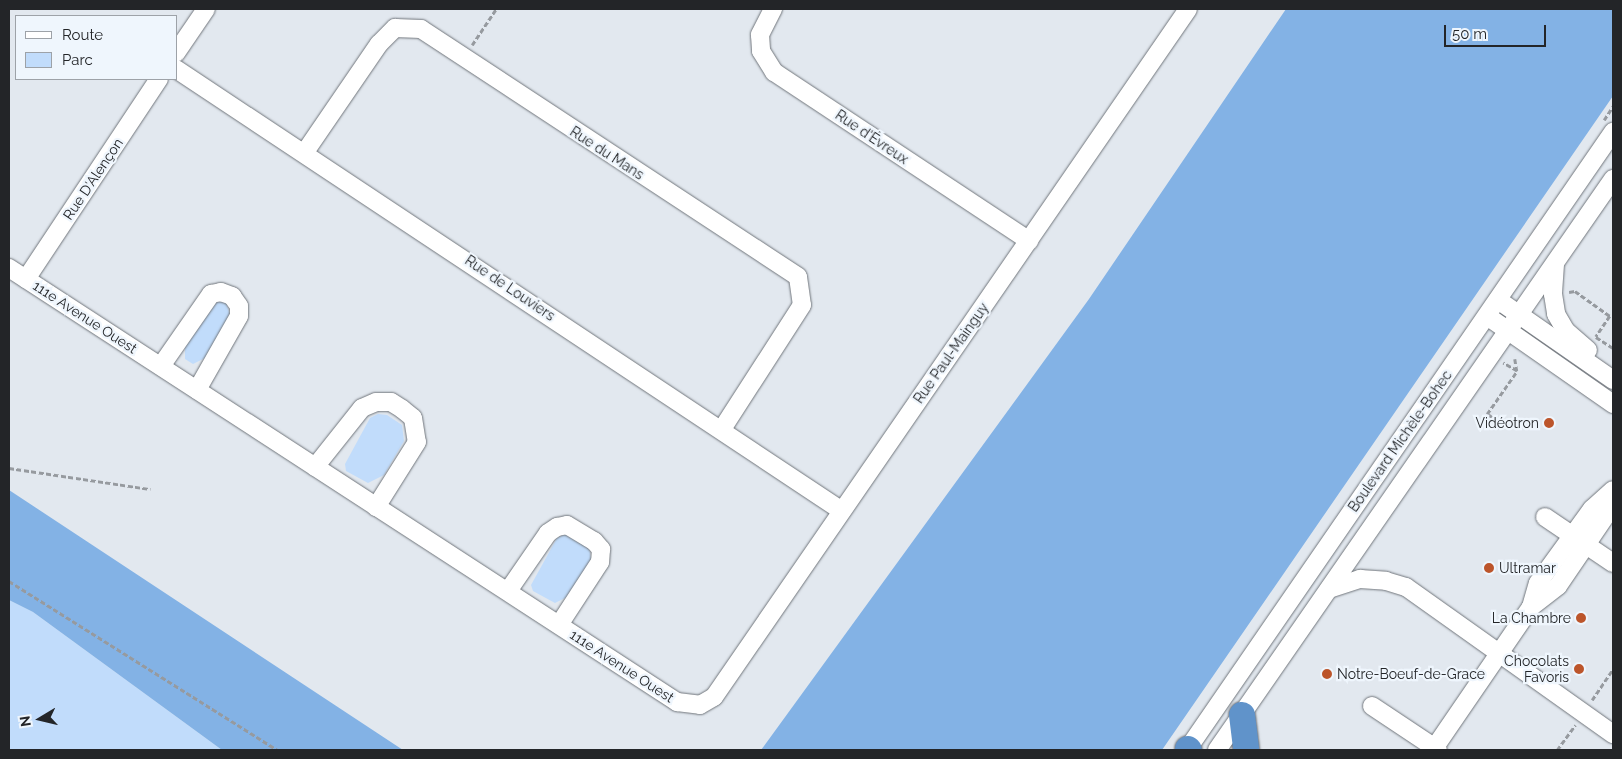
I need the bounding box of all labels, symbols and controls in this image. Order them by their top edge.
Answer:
legend [15,15,178,80]
scale bar [1447,15,1550,47]
text: 50 m [1452,25,1487,43]
text: Route [62,26,103,44]
text: Parc [62,51,93,69]
street label: Rue d'Évreux [832,106,912,168]
street label: Rue du Mans [567,123,647,183]
street label: Rue D'Alençon [60,135,126,223]
street label: Rue de Louviers [462,252,558,324]
street label: 111e Avenue Ouest [30,277,140,357]
street label: Rue Paul-Mainguy [910,300,992,406]
street label: Boulevard Michèle-Bohec [1345,367,1455,515]
place label: Vidéotron [1475,415,1539,431]
marker: Vidéotron [1543,417,1555,429]
place label: Ultramar [1499,560,1556,576]
marker: Ultramar [1483,562,1495,574]
place label: La Chambre [1492,610,1571,626]
marker: La Chambre [1575,612,1587,624]
street label: 111e Avenue Ouest [567,626,677,706]
place label: Chocolats Favoris [1504,653,1569,686]
marker: Chocolats Favoris [1573,663,1585,675]
place label: Notre-Boeuf-de-Grace [1337,666,1485,682]
marker: Notre-Boeuf-de-Grace [1321,668,1333,680]
north arrow [15,694,65,744]
text: N [16,715,34,728]

